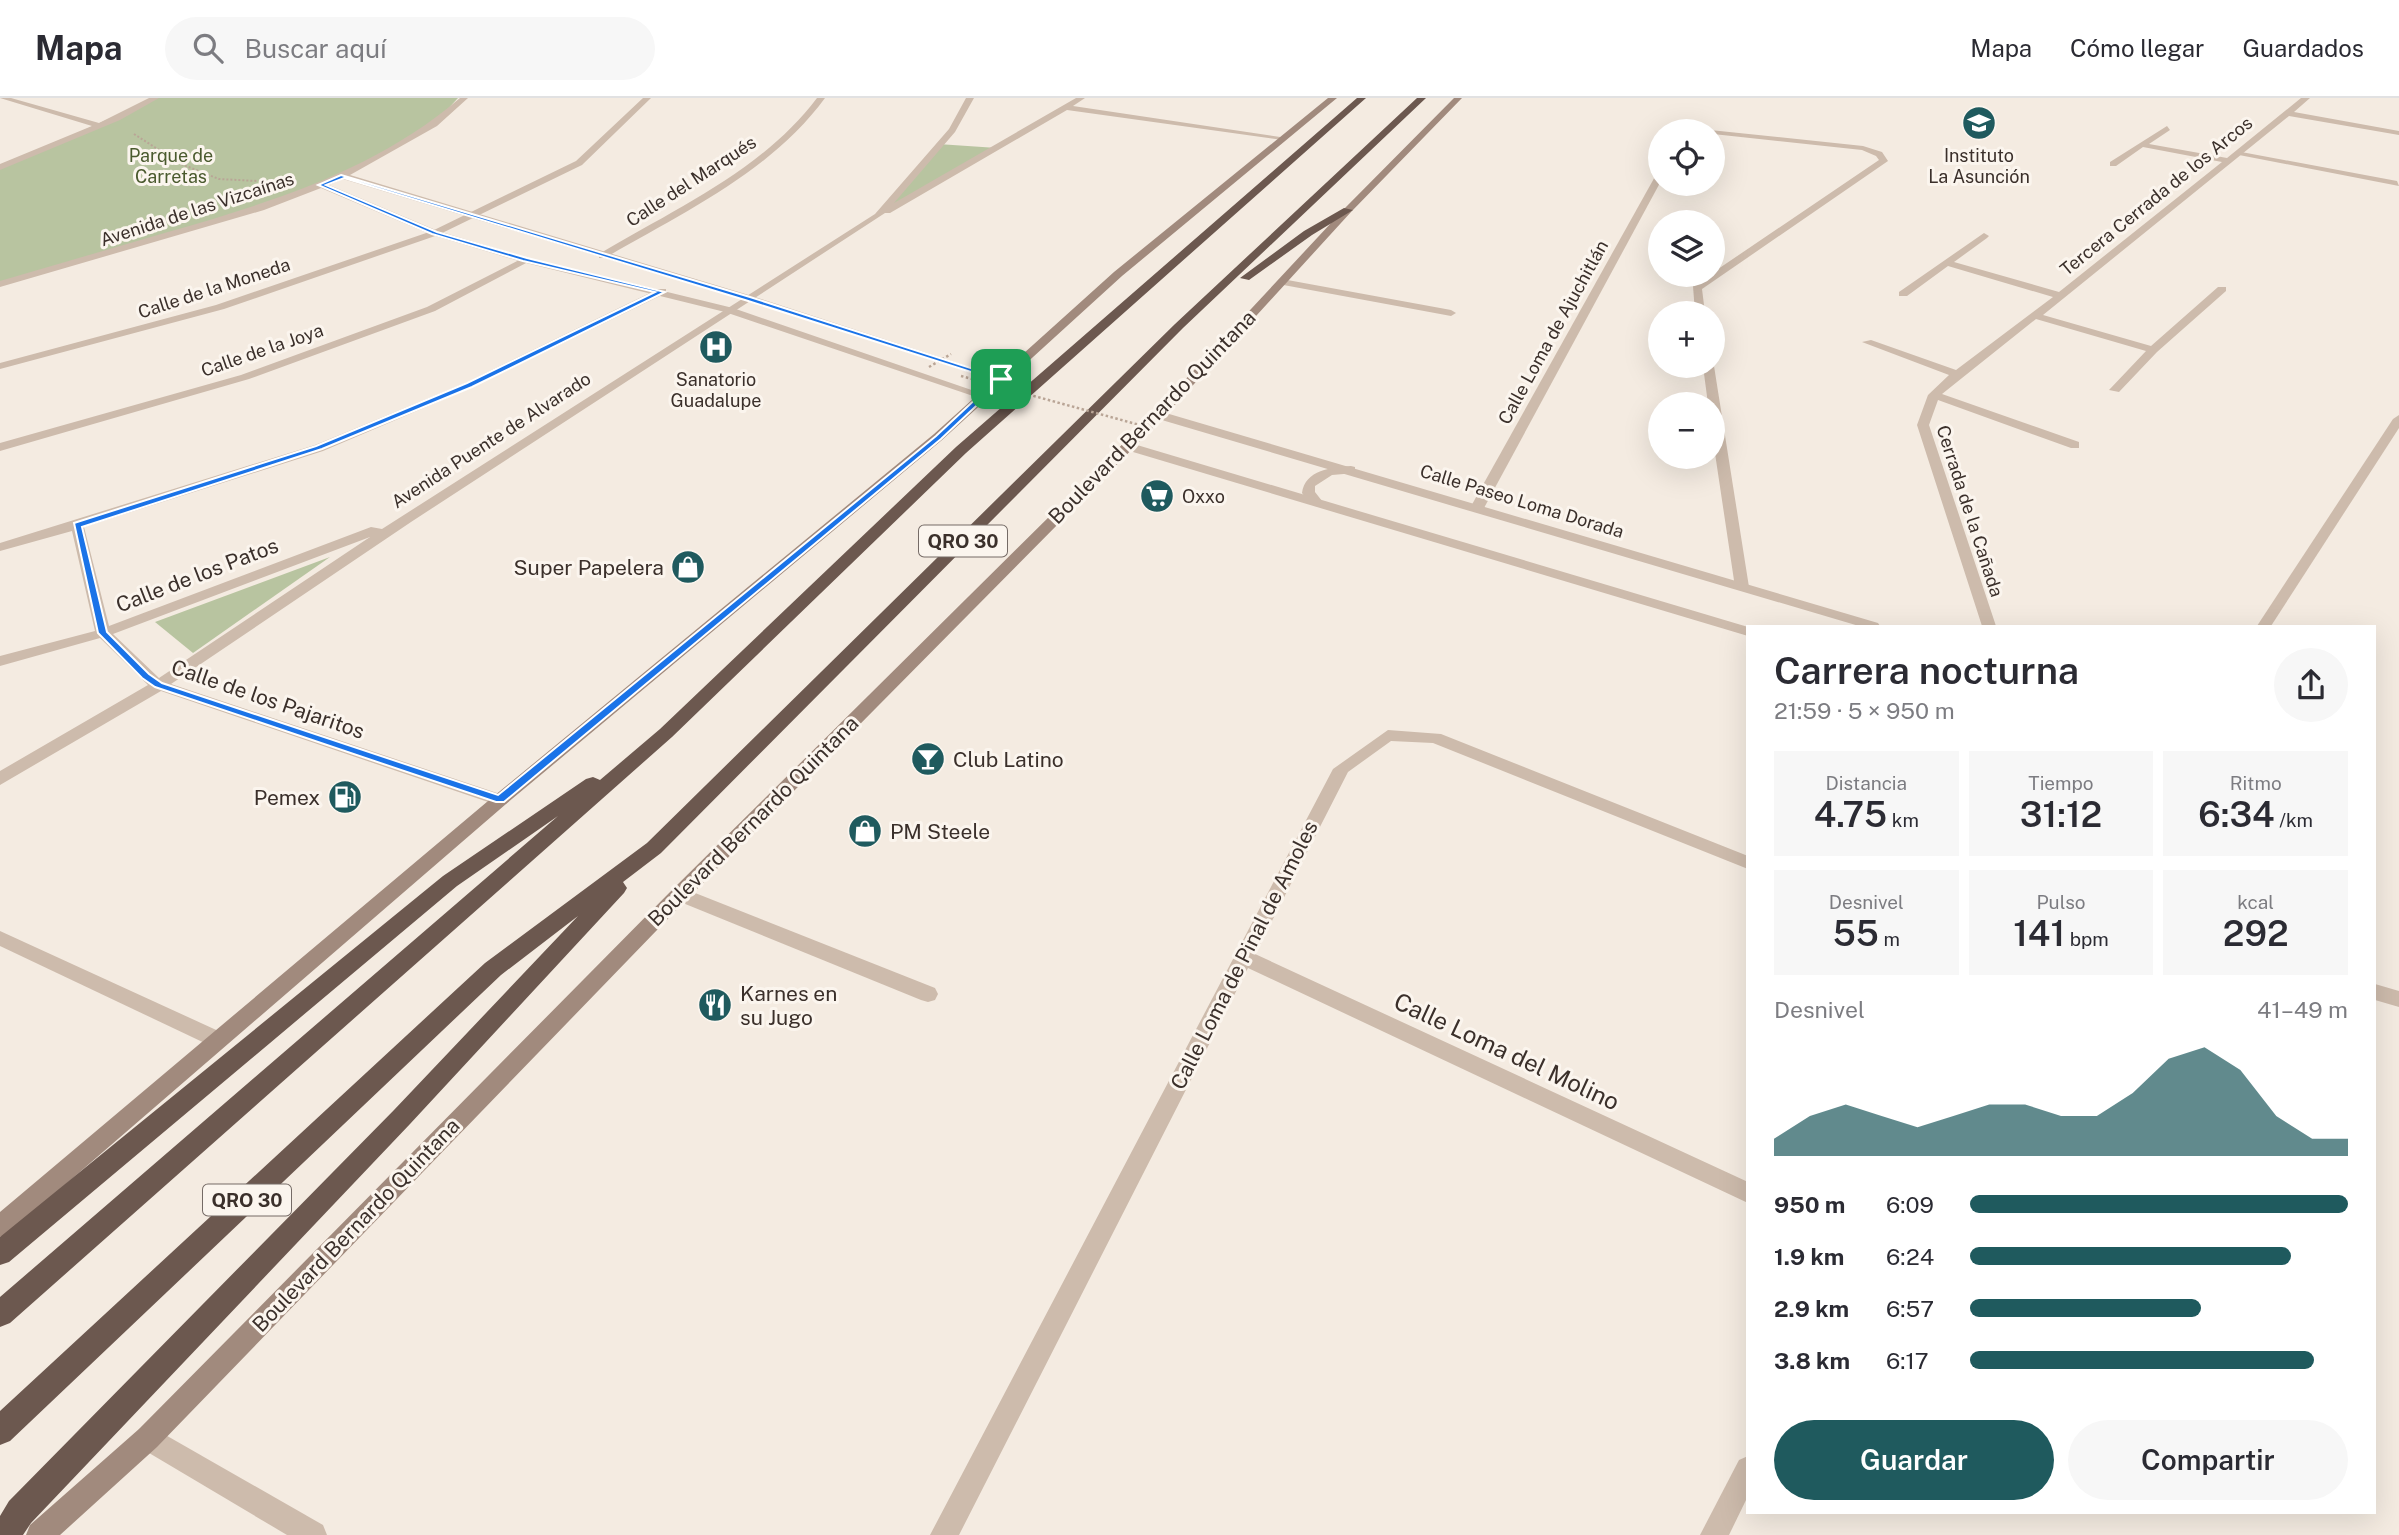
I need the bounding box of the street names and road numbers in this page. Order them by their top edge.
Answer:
street label: Tercera Cerrada de los Arcos [2056,112,2256,280]
street label: Calle del Marqués [622,131,760,231]
street label: Avenida de las Vizcaínas [97,168,297,250]
street label: Calle Loma de Ajuchitlán [1494,236,1612,428]
street label: Calle de la Moneda [135,253,293,323]
street label: Boulevard Bernardo Quintana [1043,305,1261,529]
street label: Calle de la Joya [198,319,326,381]
street label: Avenida Puente de Alvarado [387,368,595,512]
street label: Cerrada de la Cañada [1932,423,2008,599]
street label: Calle Paseo Loma Dorada [1418,460,1626,542]
road number: QRO 30 [919,526,1007,556]
street label: Calle de los Patos [112,533,282,617]
street label: Calle de los Pajaritos [168,654,368,744]
street label: Boulevard Bernardo Quintana [643,711,863,931]
street label: Calle Loma de Pinal de Amoles [1165,816,1323,1094]
street label: Calle Loma del Molino [1390,986,1624,1116]
street label: Boulevard Bernardo Quintana [247,1113,465,1337]
road number: QRO 30 [203,1184,291,1216]

